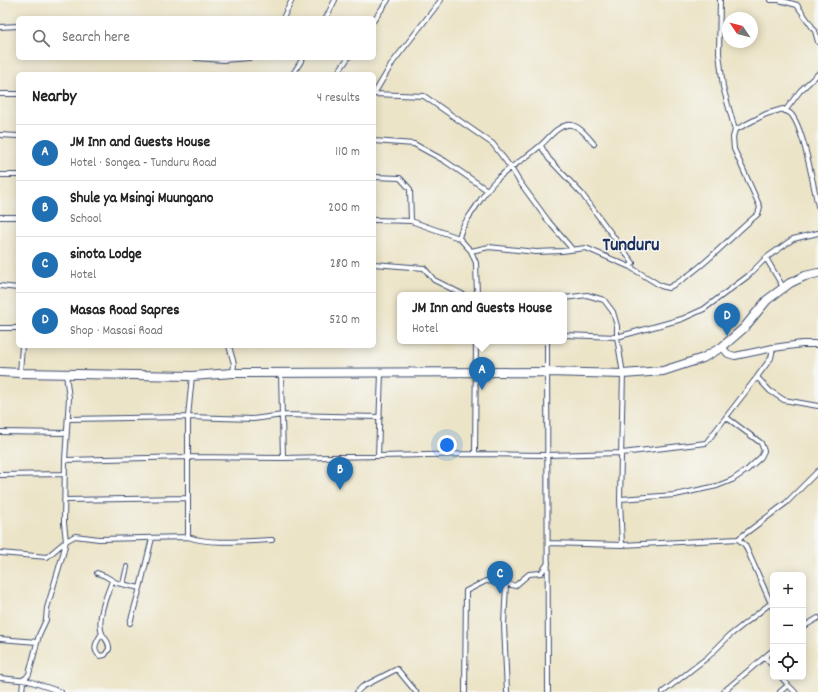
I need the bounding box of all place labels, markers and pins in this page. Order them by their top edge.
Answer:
pin: D [714,303,740,336]
pin: A [469,357,495,390]
pin: B [327,457,353,490]
pin: C [487,561,513,594]

